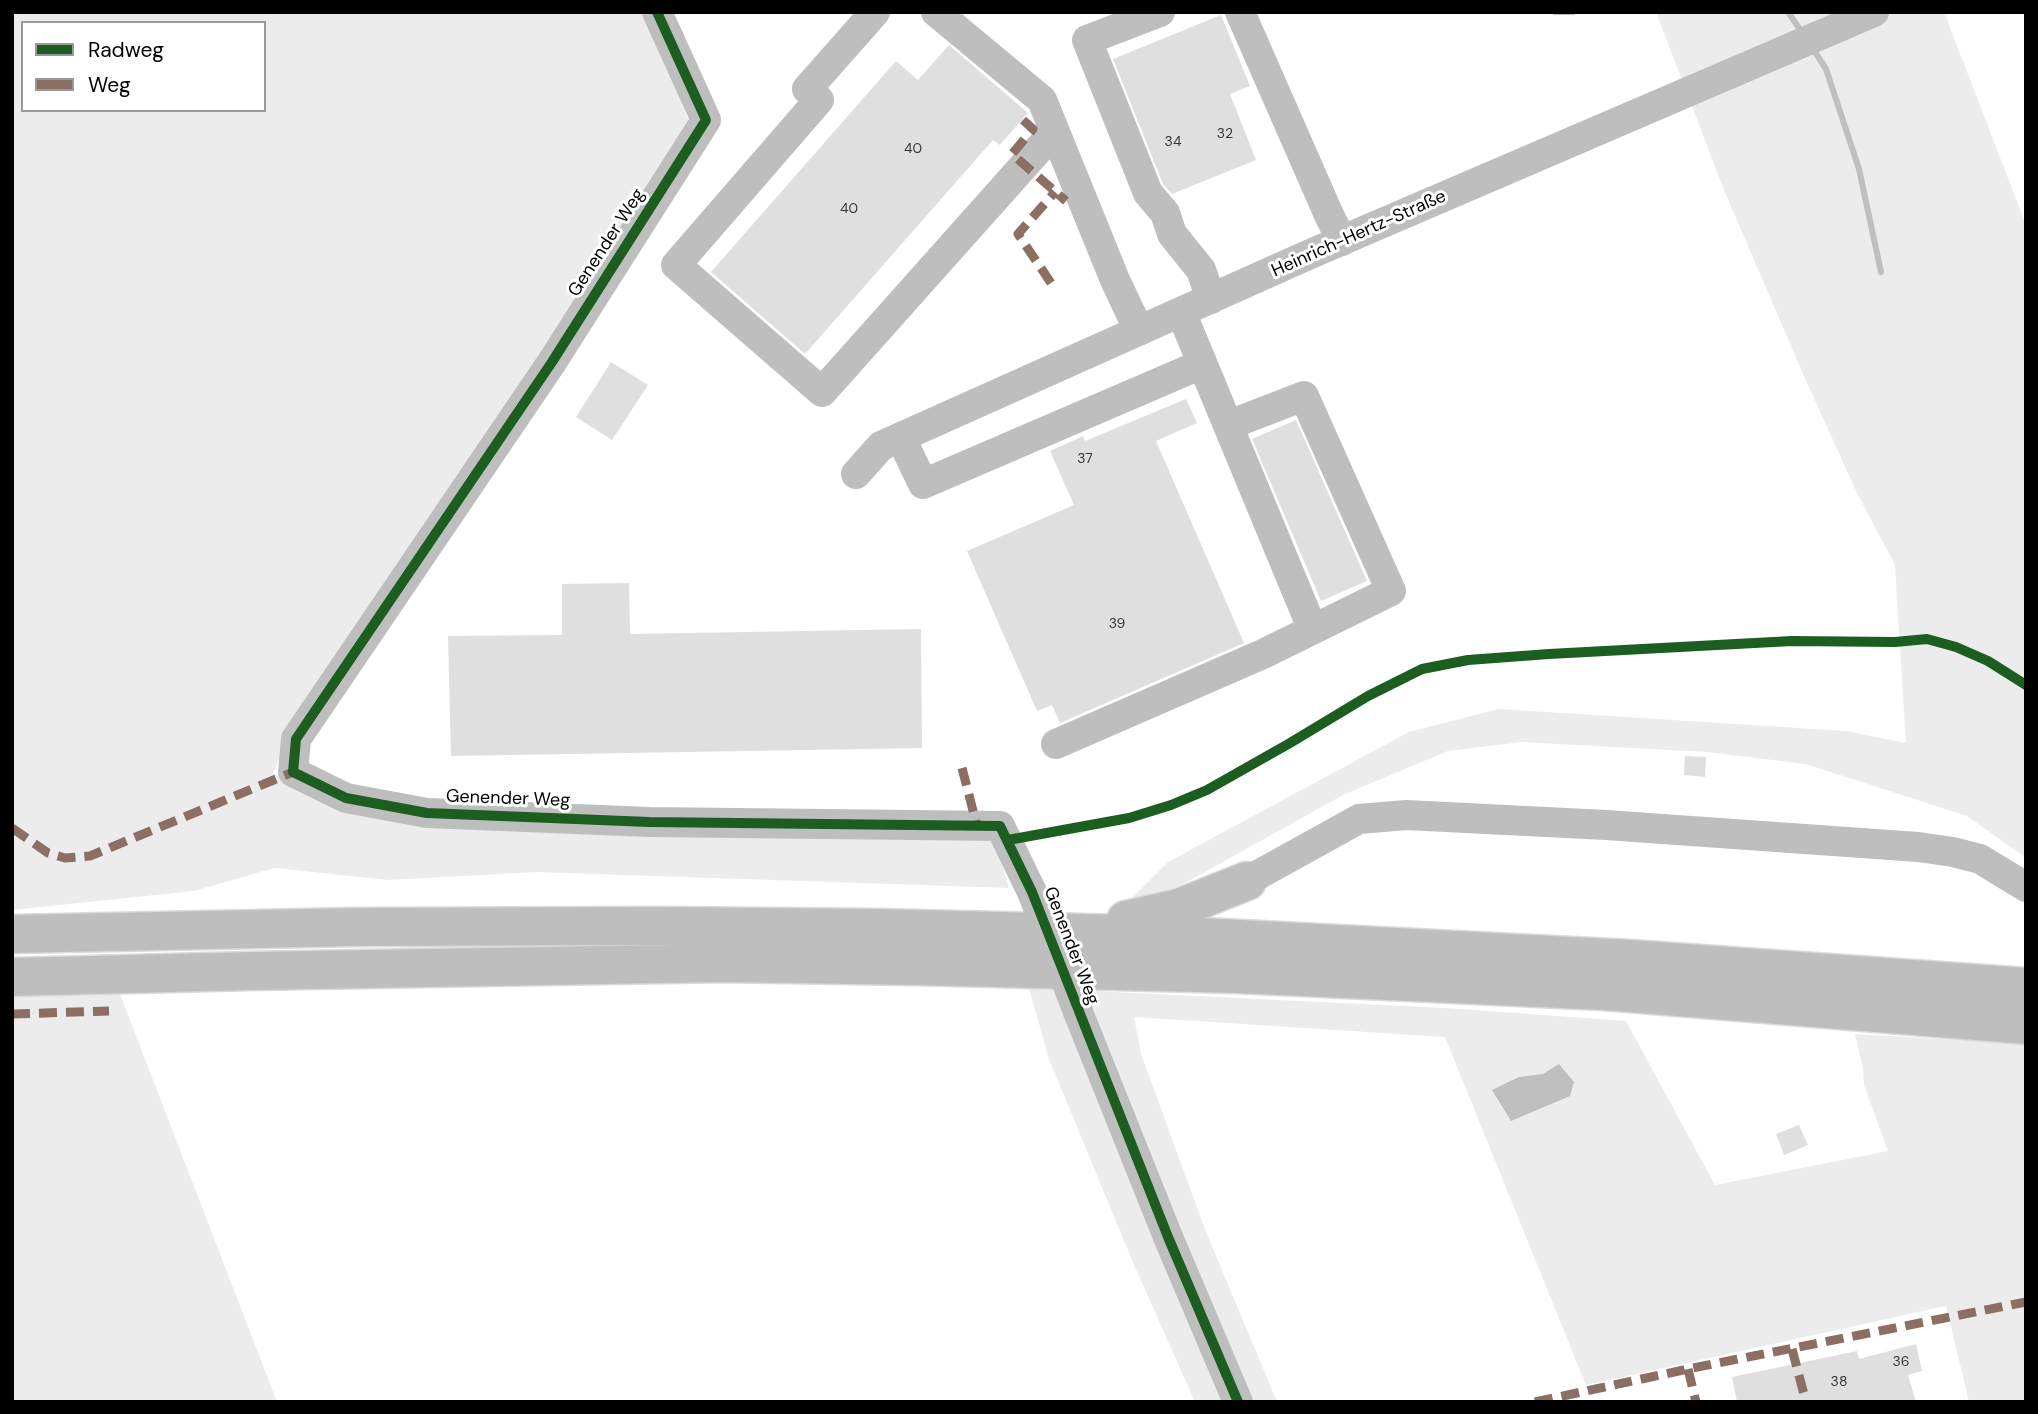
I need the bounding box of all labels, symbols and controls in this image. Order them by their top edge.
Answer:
legend [21,21,266,112]
text: Radweg [88,36,164,64]
text: Weg [88,71,131,99]
house number: 32 [1217,126,1233,142]
house number: 34 [1165,134,1181,150]
house number: 40 [904,141,922,157]
street label: Genender Weg [564,185,650,301]
street label: Heinrich-Hertz-Straße [1269,186,1449,282]
house number: 40 [840,201,858,217]
house number: 37 [1077,451,1093,467]
house number: 39 [1109,616,1125,632]
street label: Genender Weg [445,786,571,812]
street label: Genender Weg [1039,884,1103,1008]
house number: 36 [1892,1354,1910,1370]
house number: 38 [1831,1374,1847,1390]

